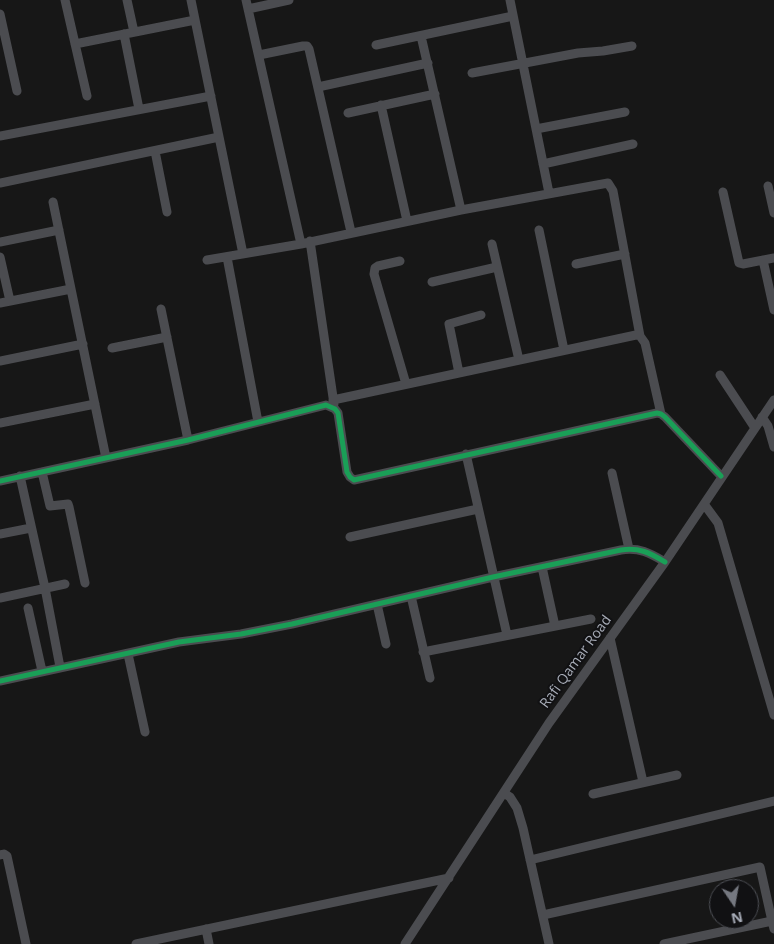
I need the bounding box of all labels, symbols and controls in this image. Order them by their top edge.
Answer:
street label: Rafi Qamar Road [537,612,615,712]
north arrow [709,879,759,929]
text: N [729,908,745,929]

